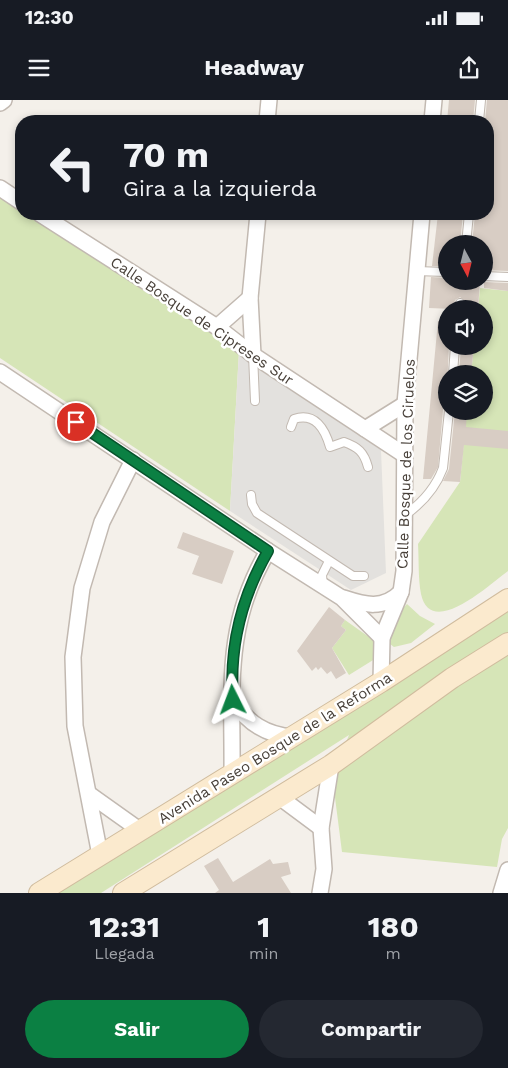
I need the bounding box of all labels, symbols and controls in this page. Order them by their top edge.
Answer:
text: 12:30 [25,6,74,29]
icon: menu [25,54,53,82]
icon: share [455,54,483,82]
text: Headway [204,55,304,80]
text: 70 m [123,134,209,176]
icon: left [40,135,105,200]
text: Gira a la izquierda [123,176,317,201]
north arrow [438,235,492,290]
map controls [438,235,493,420]
street label: Calle Bosque de Cipreses Sur [107,253,297,389]
button: sound [438,300,493,355]
street label: Calle Bosque de los Ciruelos [393,358,419,569]
button: layers [438,365,493,420]
pin [55,401,97,443]
icon: arrive [62,408,90,436]
street label: Avenida Paseo Bosque de la Reforma [155,668,396,828]
position arrow [206,673,258,725]
text: 12:31 [89,909,160,944]
text: 1 [257,909,270,944]
text: 180 [368,909,419,944]
text: Llegada [94,944,155,963]
text: min [249,944,278,963]
text: m [386,944,401,963]
button: Salir [25,1000,249,1058]
button: Compartir [259,1000,483,1058]

